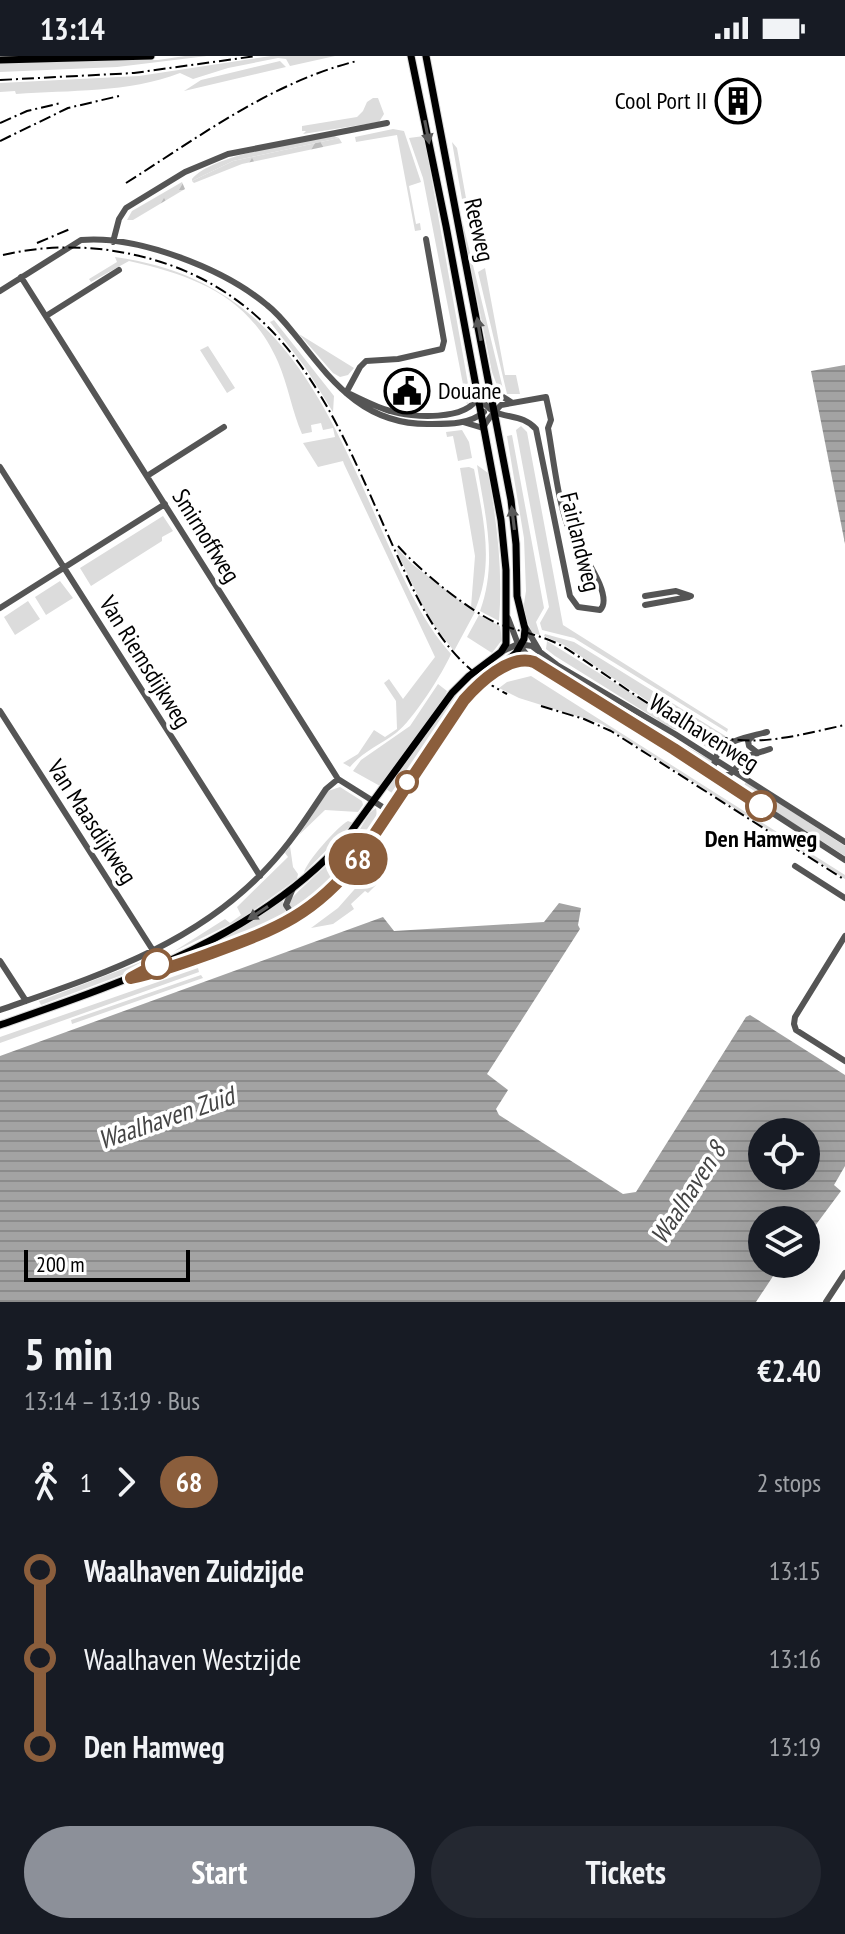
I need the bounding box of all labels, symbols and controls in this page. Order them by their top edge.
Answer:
text: 13:14 [40,9,105,48]
building icon: Cool Port II [714,77,762,125]
place label: Cool Port II [615,85,707,116]
one-way arrow [422,120,434,145]
street label: Reeweg [457,195,502,265]
one-way arrow [472,316,485,341]
public building icon: Douane [383,367,431,415]
place label: Douane [438,375,501,406]
street label: Smirnoffweg [166,483,247,588]
street label: Fairlandweg [553,489,608,595]
one-way arrow [506,505,519,530]
street label: Van Riemsdijkweg [92,589,198,733]
street label: Waalhavenweg [643,687,765,779]
street label: Van Maasdijkweg [40,753,144,890]
unlabelled marker [396,771,418,793]
marker: Den Hamweg [746,791,776,821]
place label: Den Hamweg [705,823,817,854]
line badge: 68 [322,833,394,885]
text: 68 [345,840,371,877]
one-way arrow [247,905,268,920]
unlabelled marker [142,949,172,979]
water label: Waalhaven Zuid [93,1078,242,1156]
map controls [748,1118,820,1278]
button: locate [748,1118,820,1190]
water label: Waalhaven 8 [642,1134,734,1250]
button: layers [748,1206,820,1278]
scale bar [24,1246,190,1282]
text: 200 m [36,1250,85,1278]
text: 5 min [24,1325,113,1382]
text: €2.40 [757,1351,821,1390]
text: 13:14 – 13:19 · Bus [24,1384,200,1417]
icon: walk [24,1460,68,1504]
icon: forward [104,1460,148,1504]
text: 68 [176,1463,202,1500]
text: 1 [80,1466,92,1499]
text: 2 stops [757,1466,821,1499]
text: Waalhaven Zuidzijde [84,1551,304,1590]
text: 13:15 [769,1554,821,1587]
text: Waalhaven Westzijde [84,1639,301,1678]
text: 13:16 [769,1642,821,1675]
text: Den Hamweg [84,1727,225,1766]
text: 13:19 [769,1730,821,1763]
button: Start [24,1826,415,1918]
button: Tickets [431,1826,821,1918]

